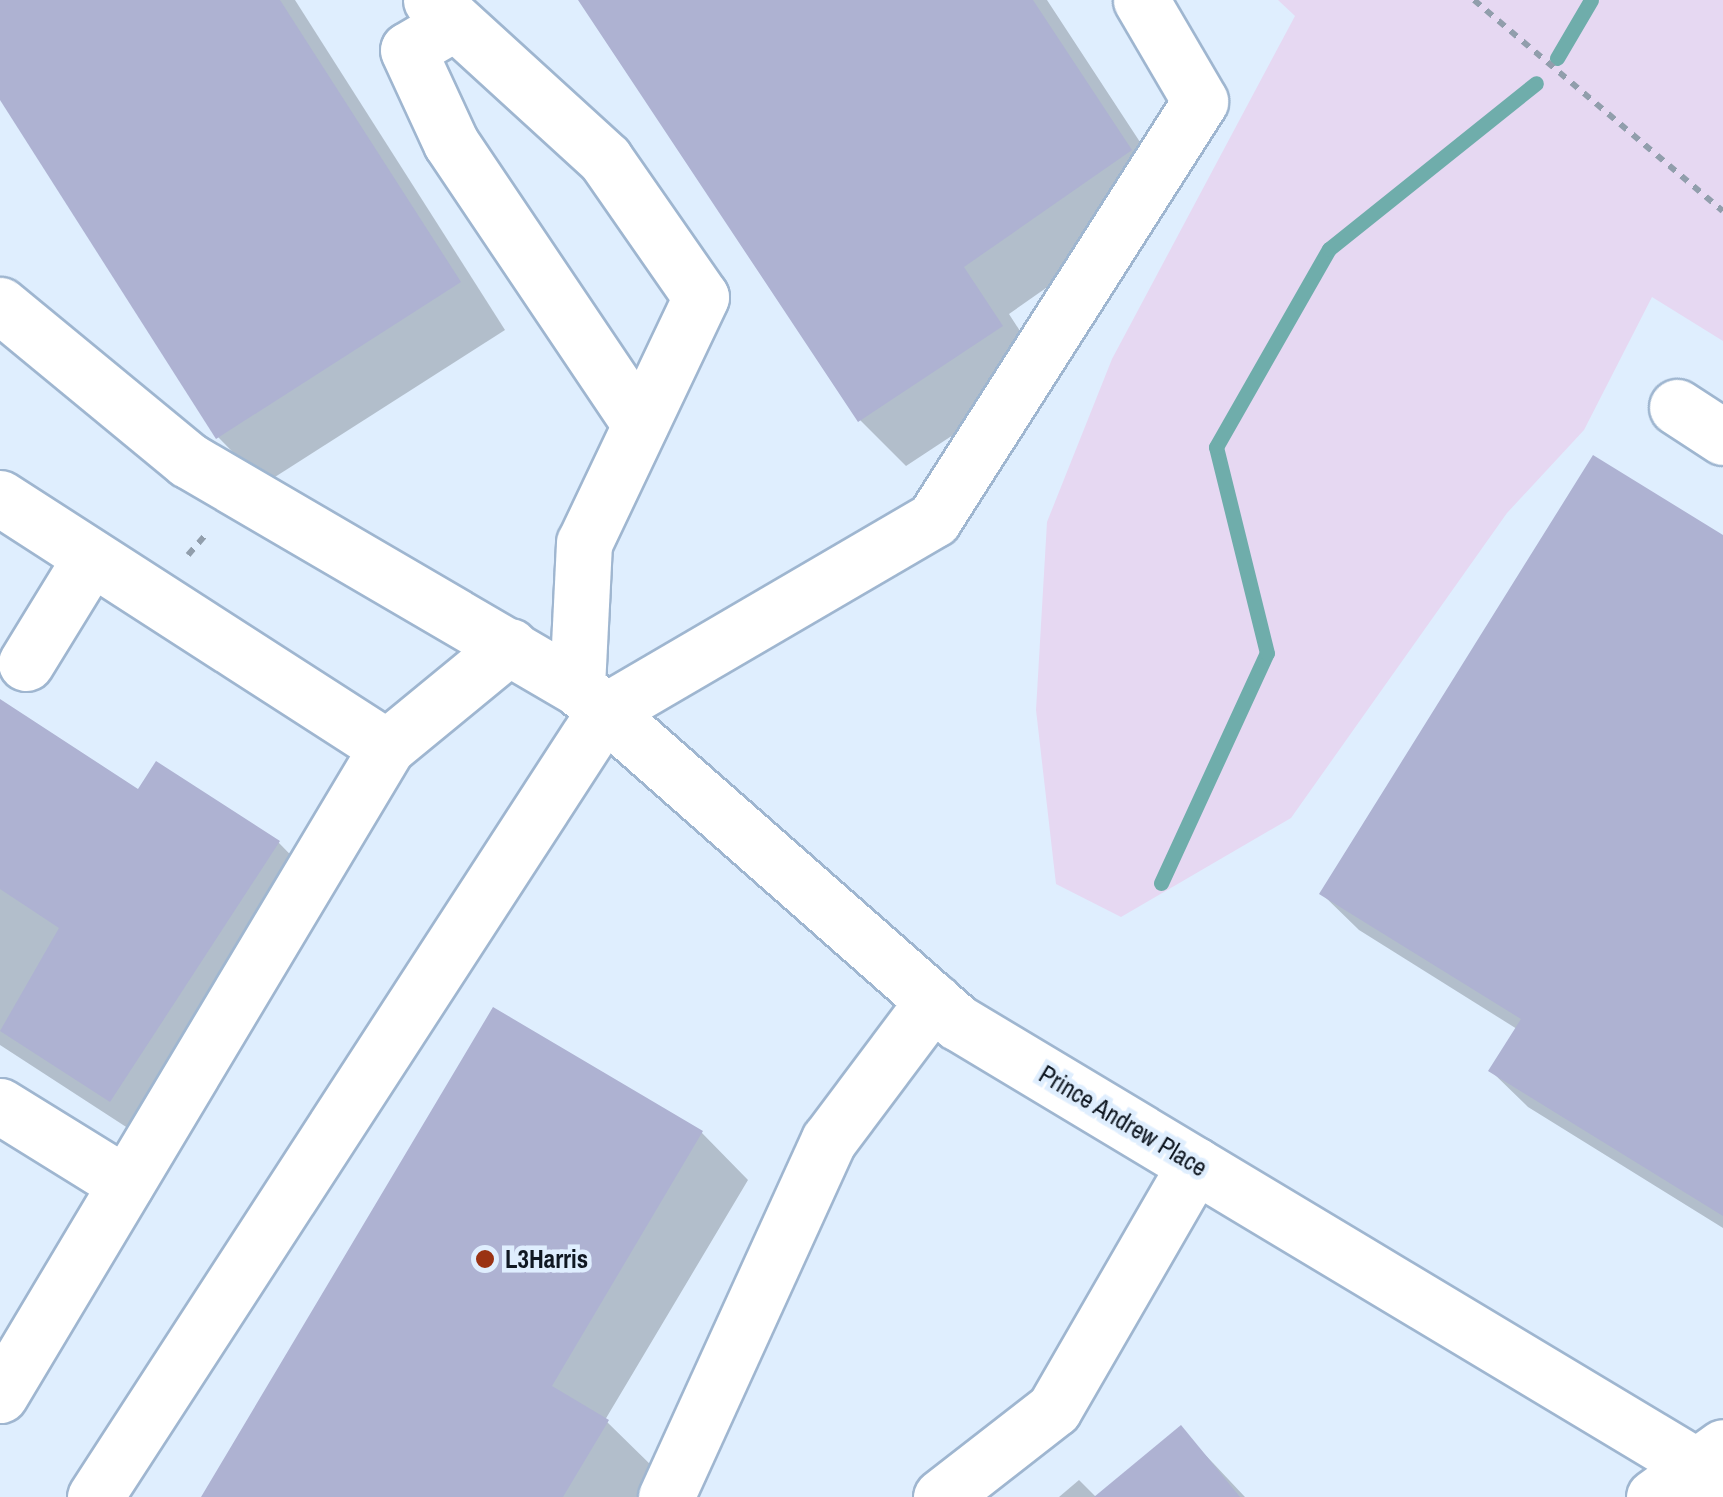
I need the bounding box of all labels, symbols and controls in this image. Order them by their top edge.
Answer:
street label: Prince Andrew Place [1033,1059,1213,1183]
place label: L3Harris [505,1244,588,1274]
marker: L3Harris [474,1248,496,1270]

